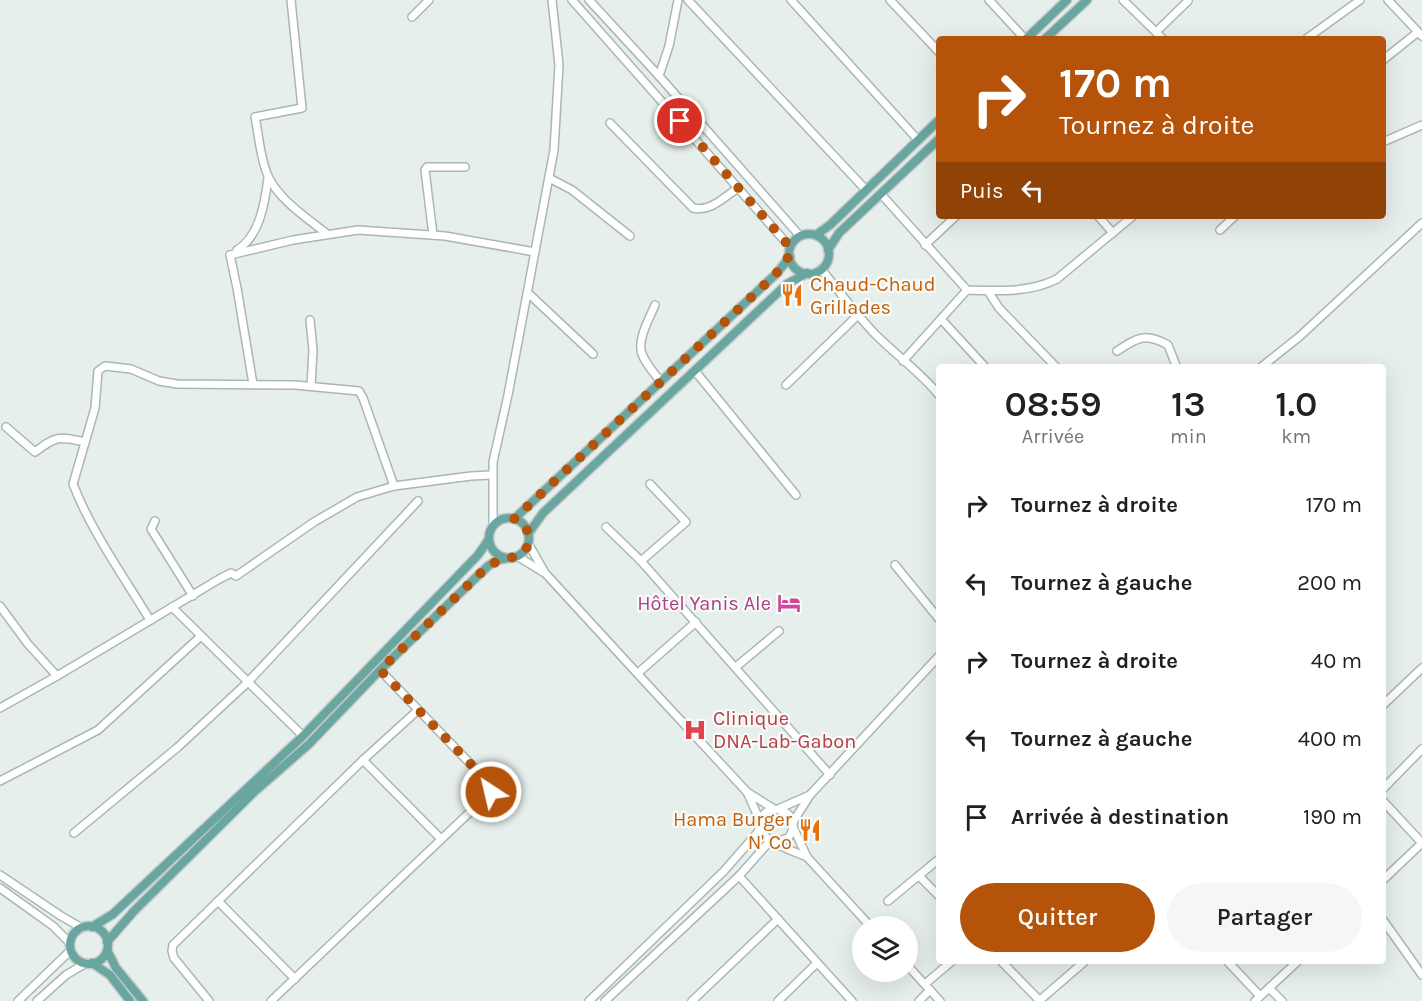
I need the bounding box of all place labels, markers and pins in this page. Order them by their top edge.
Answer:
pin [654,95,705,146]
place label: Chaud-Chaud Grillades [810,273,936,319]
restaurant icon: Chaud-Chaud Grillades [779,282,805,308]
hotel icon: Hôtel Yanis Ale [776,590,802,616]
place label: Hôtel Yanis Ale [637,592,771,615]
place label: Clinique DNA-Lab-Gabon [713,707,856,753]
hospital icon: Clinique DNA-Lab-Gabon [682,717,708,743]
place label: Hama Burger N' Co [673,808,793,854]
restaurant icon: Hama Burger N' Co [797,817,823,843]

